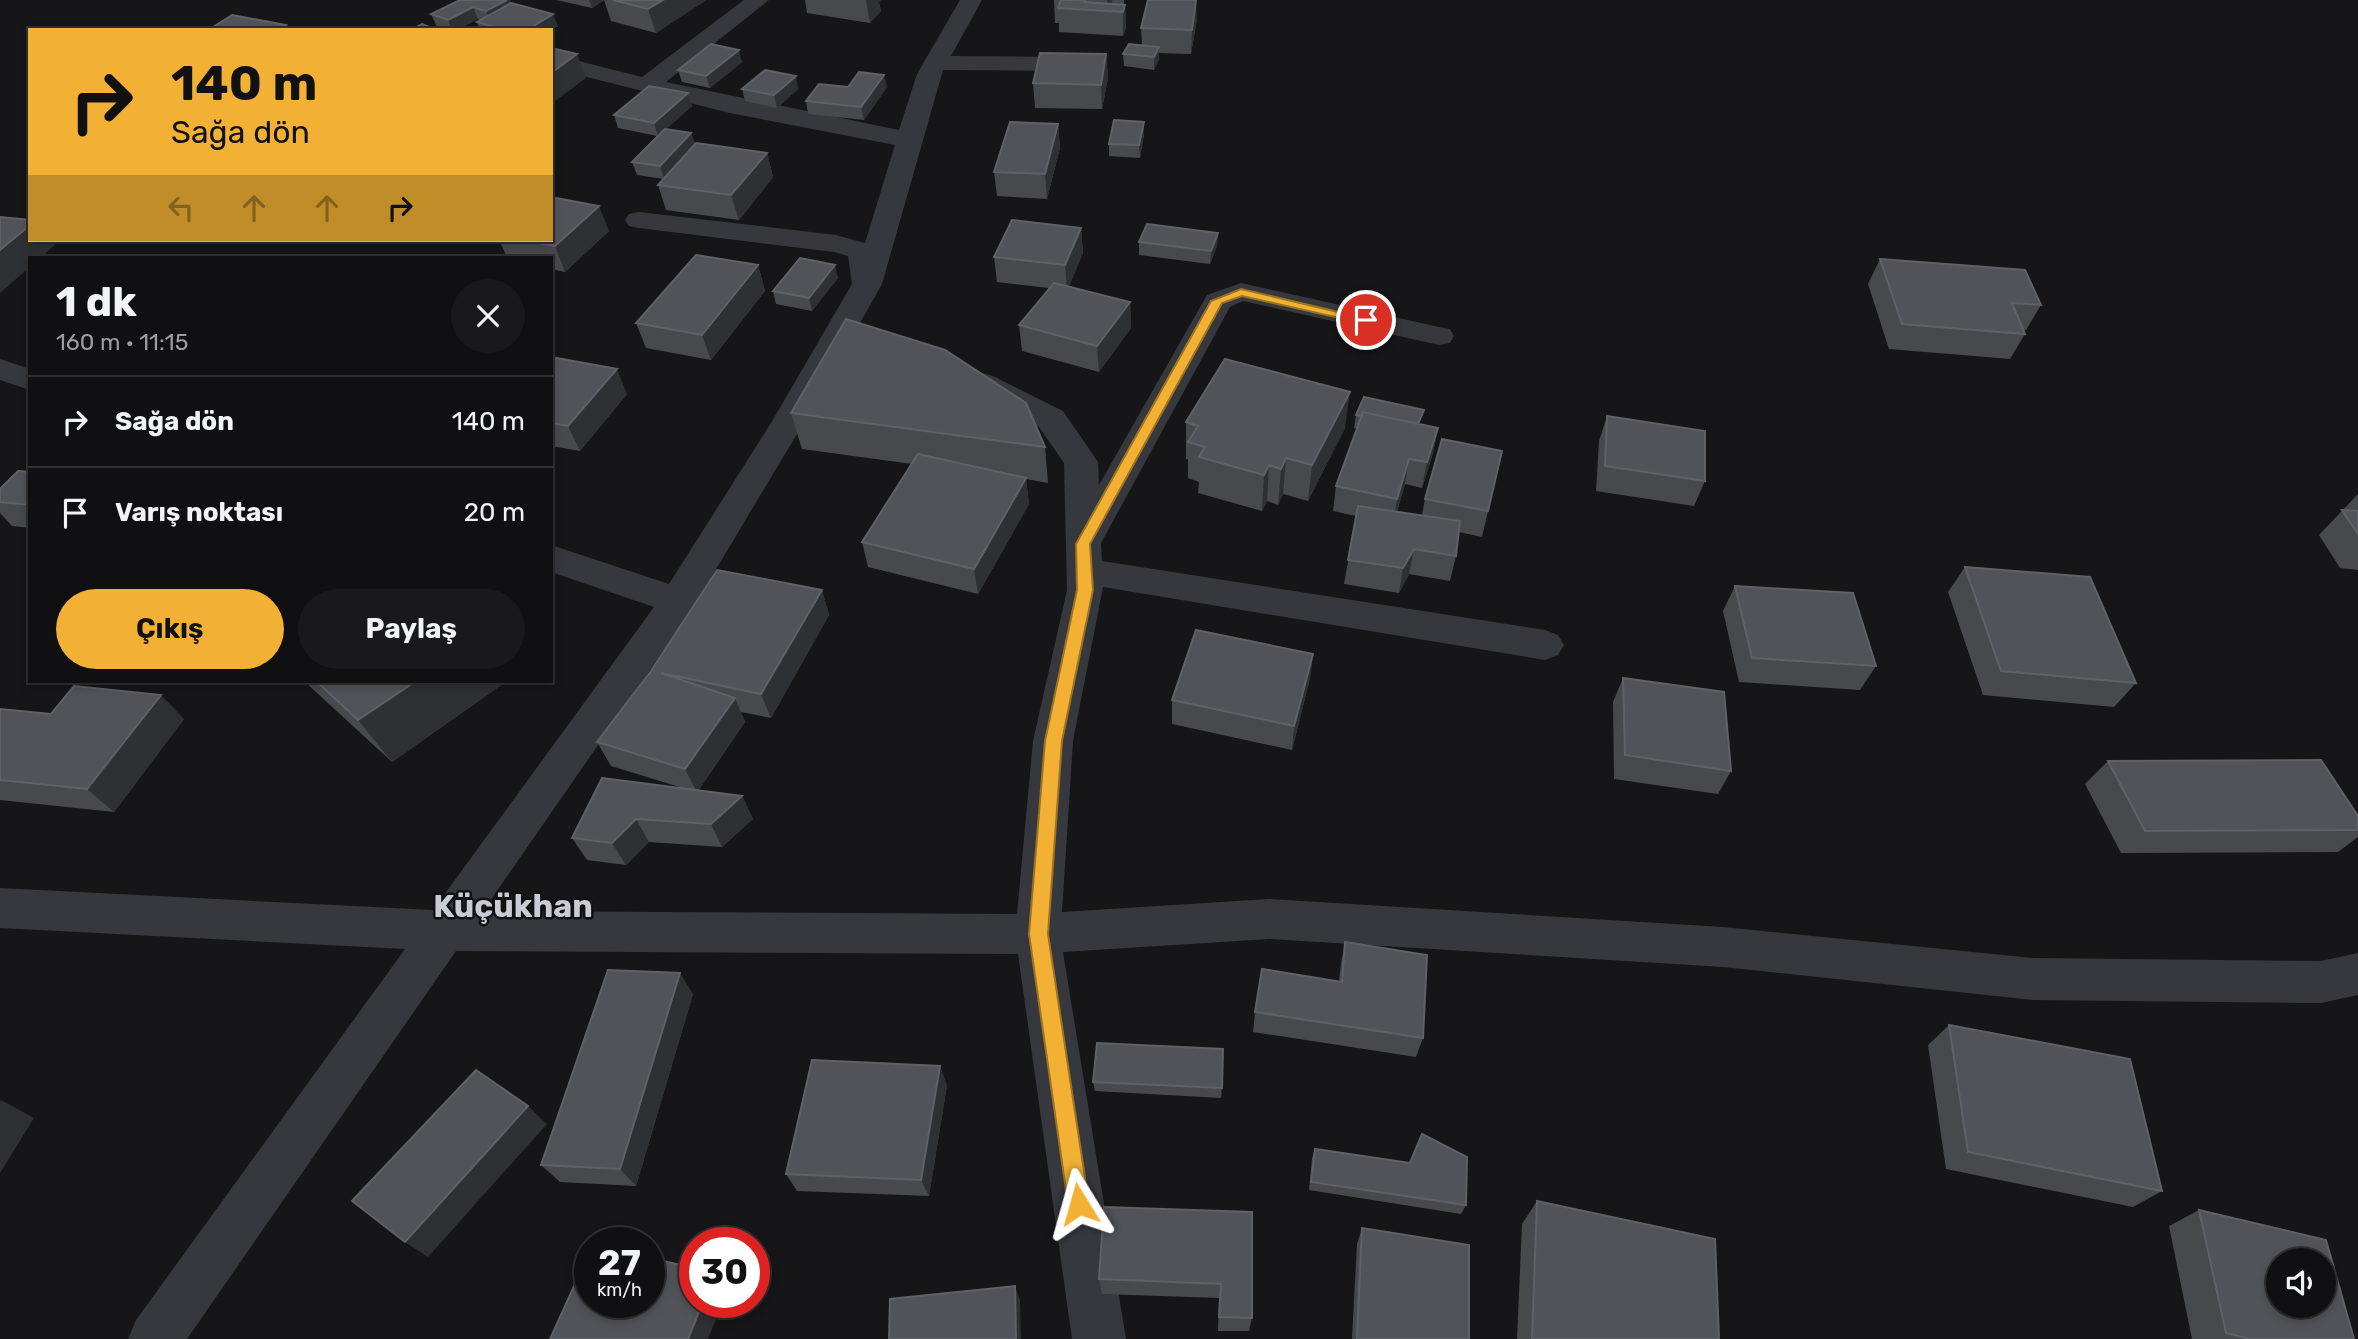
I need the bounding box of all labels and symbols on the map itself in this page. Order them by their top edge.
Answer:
pin [1336,290,1396,350]
district label: Küçükhan [433,887,593,925]
position arrow [1042,1167,1116,1241]
speed limit sign: 30 [679,1227,770,1318]

